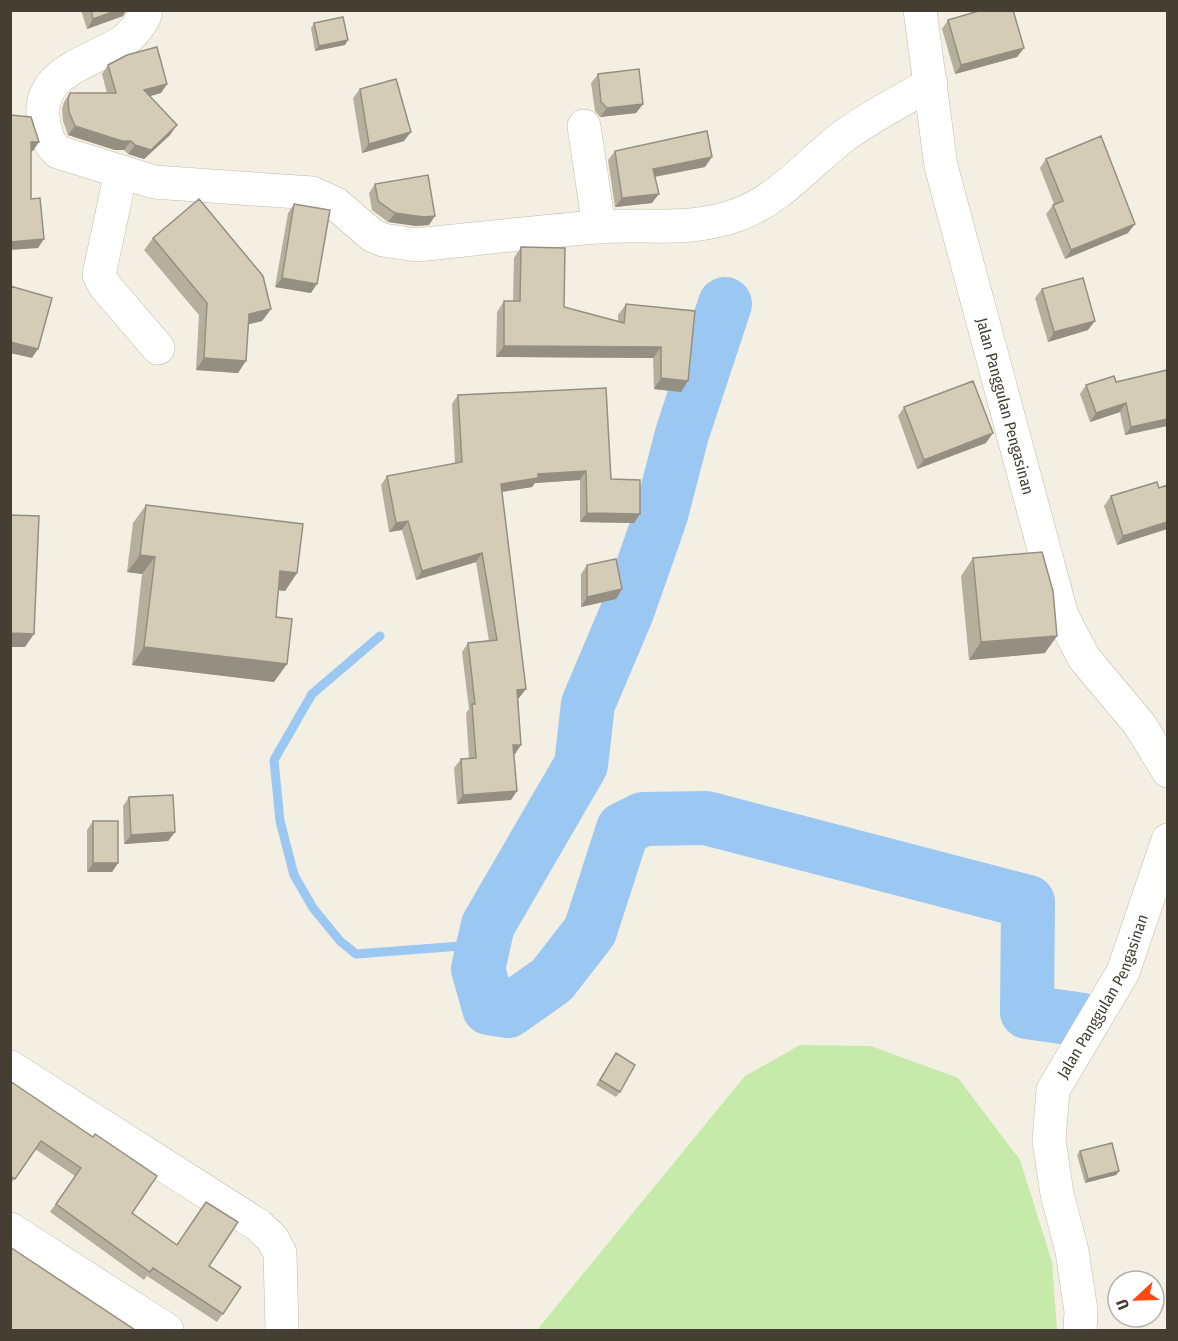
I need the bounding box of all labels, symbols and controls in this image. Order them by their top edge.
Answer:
street label: Jalan Panggulan Pengasinan [972,316,1038,497]
street label: Jalan Panggulan Pengasinan [1053,912,1152,1082]
north arrow [1106,1269,1166,1329]
text: U [1112,1297,1133,1312]

